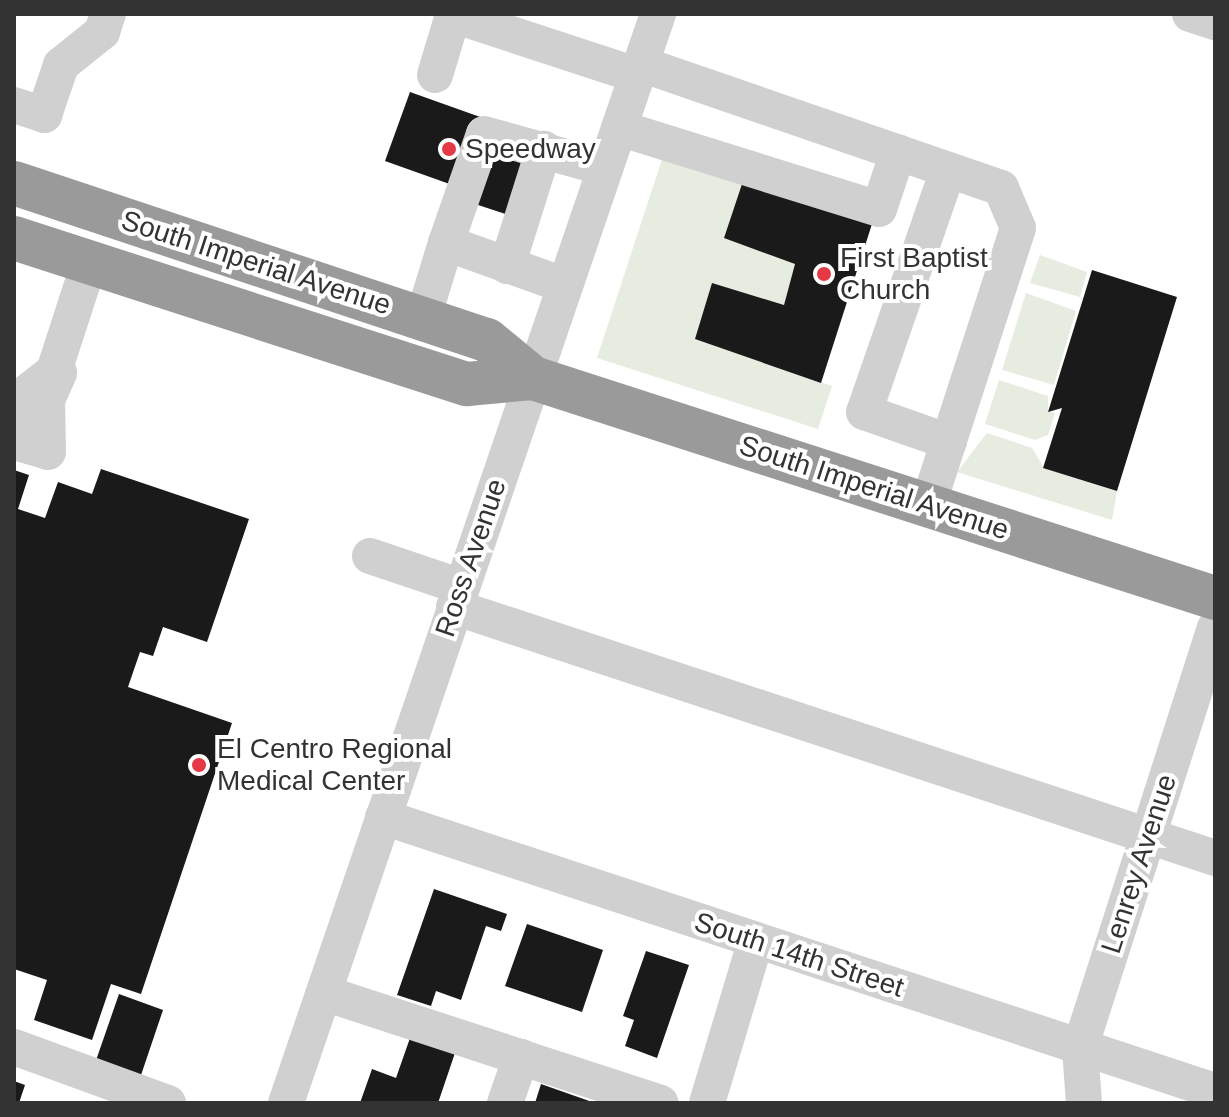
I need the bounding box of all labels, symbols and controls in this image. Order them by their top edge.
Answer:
place label: Speedway [465,132,596,166]
marker: Speedway [440,140,458,158]
street label: South Imperial Avenue [116,203,396,323]
place label: First Baptist Church [840,241,988,307]
marker: First Baptist Church [815,265,833,283]
street label: South Imperial Avenue [734,428,1014,548]
street label: Ross Avenue [428,474,514,642]
place label: El Centro Regional Medical Center [217,732,452,798]
marker: El Centro Regional Medical Center [188,754,210,776]
street label: Lenrey Avenue [1094,769,1184,959]
street label: South 14th Street [690,905,908,1005]

